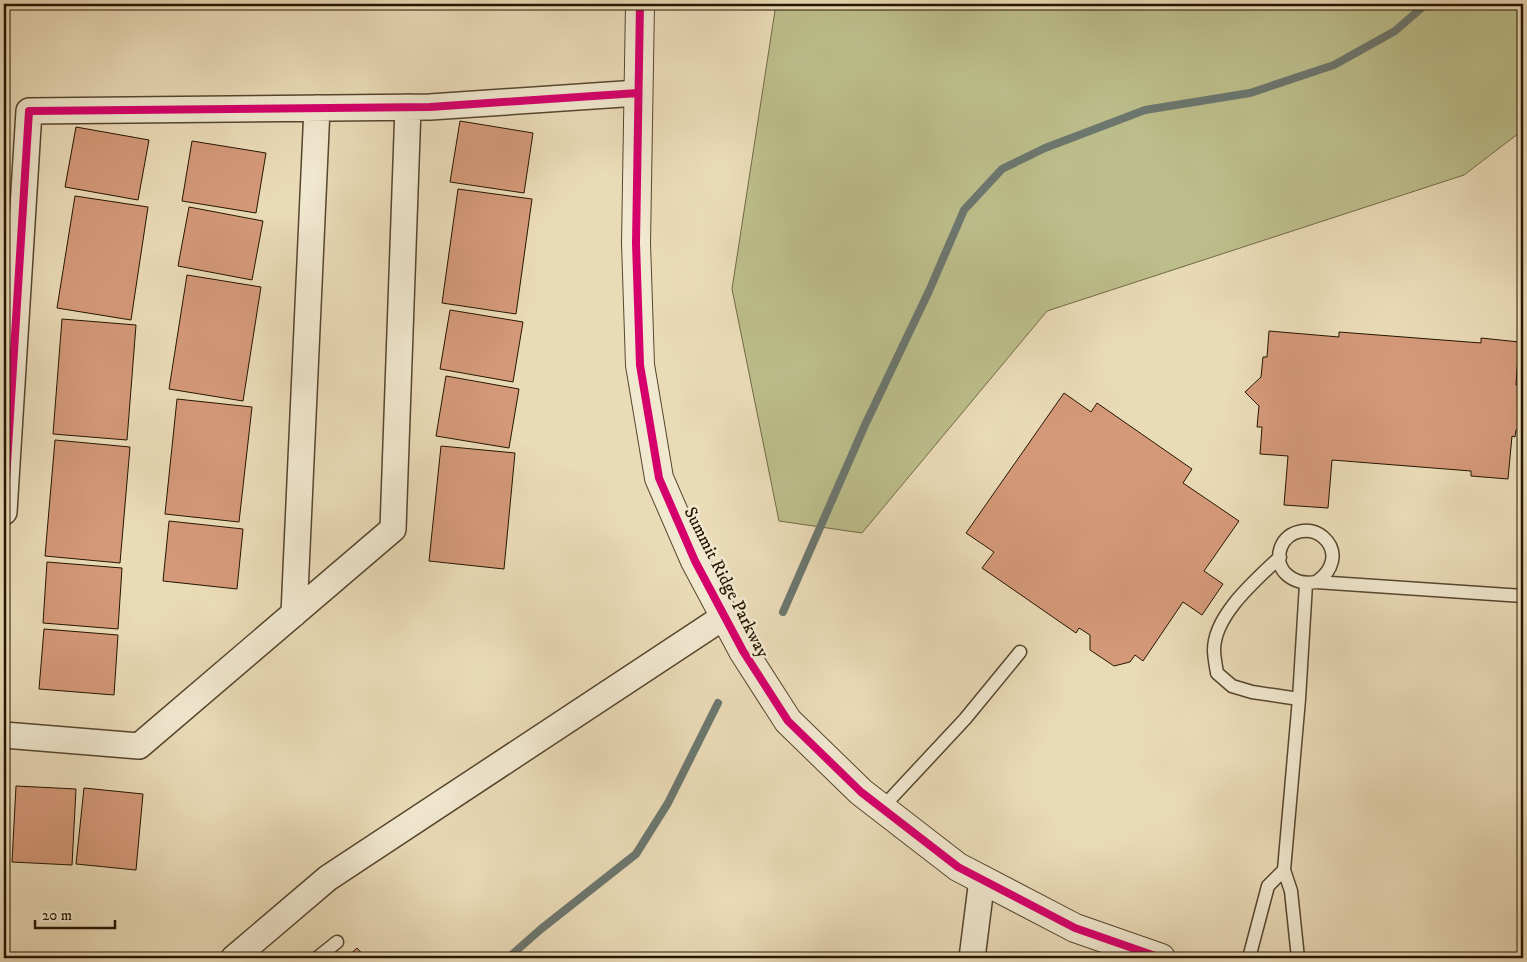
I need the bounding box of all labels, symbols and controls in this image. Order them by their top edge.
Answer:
street label: Summit Ridge Parkway [679,503,774,662]
scale bar [35,897,115,929]
text: 20 m [42,906,72,925]

